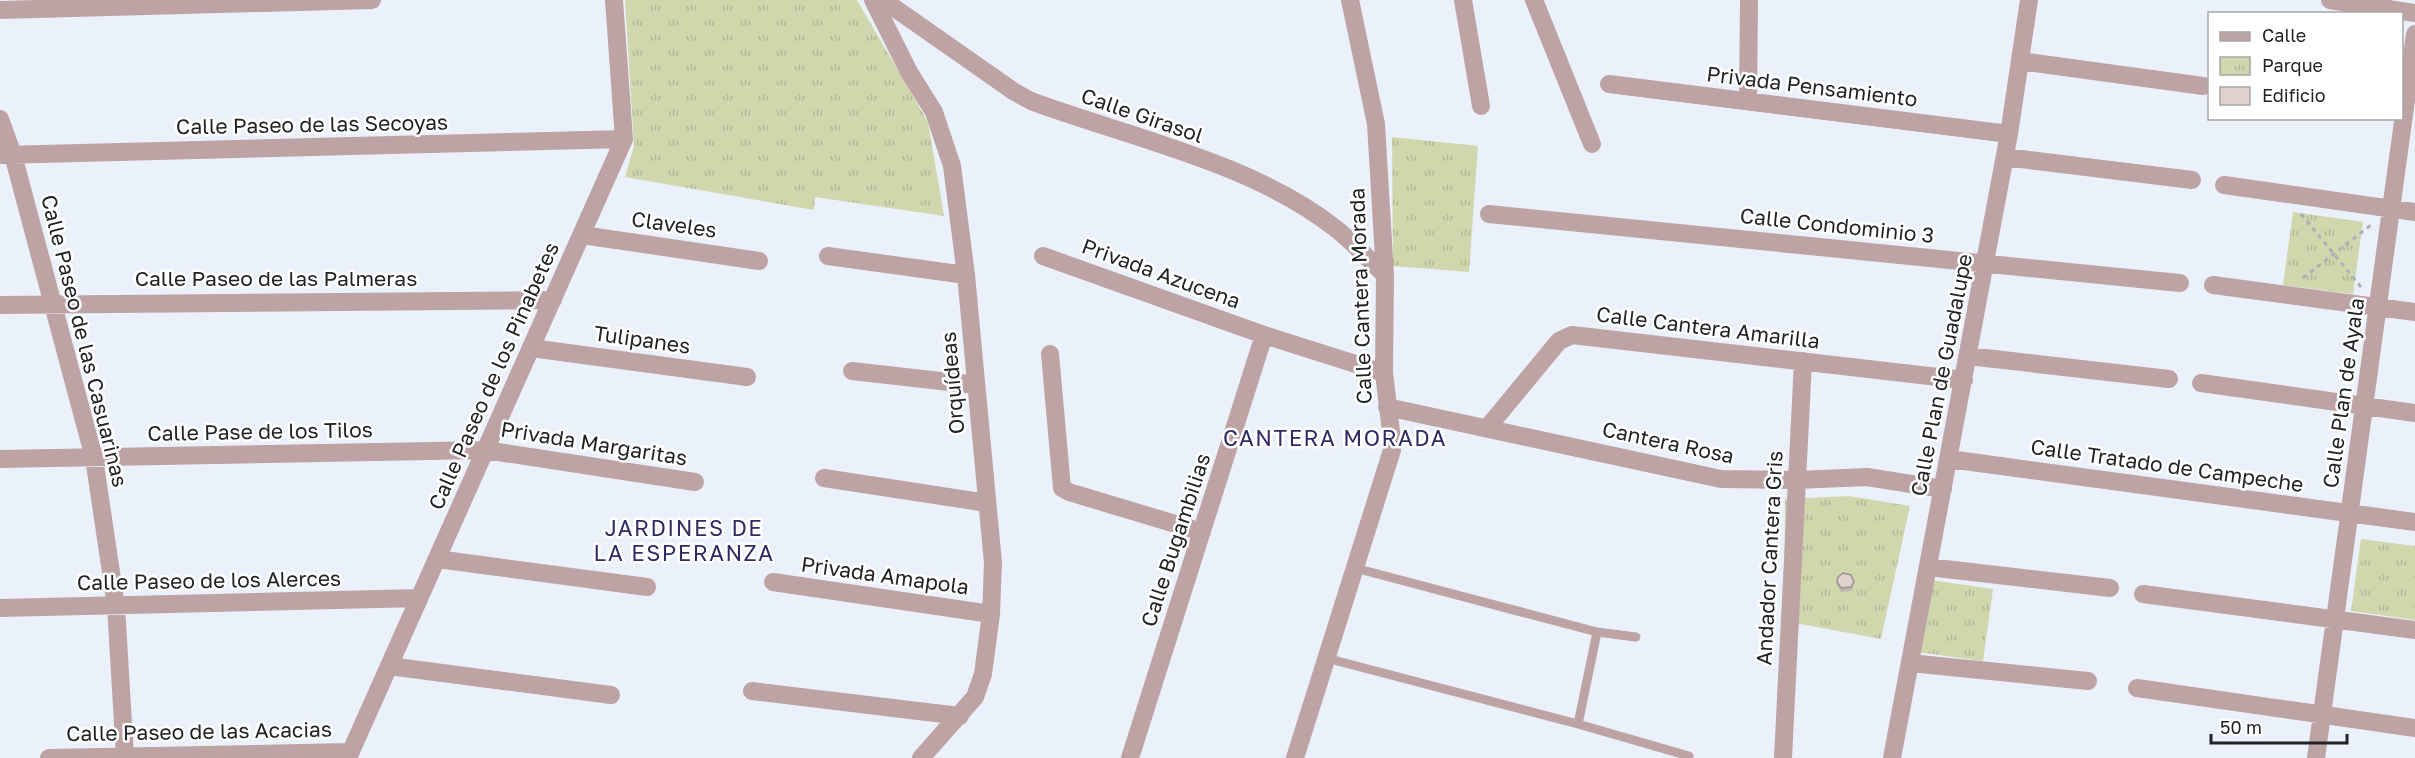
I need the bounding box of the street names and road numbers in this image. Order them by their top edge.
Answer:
street label: Privada Pensamiento [1705,60,1919,112]
street label: Calle Girasol [1078,82,1207,148]
street label: Calle Paseo de las Secoyas [176,109,448,139]
street label: Calle Cantera Morada [1343,187,1377,405]
street label: Calle Paseo de las Casuarinas [36,192,134,490]
street label: Calle Condominio 3 [1739,202,1935,248]
street label: Claveles [630,205,718,243]
street label: Privada Azucena [1079,232,1244,314]
street label: Calle Paseo de los Pinabetes [422,238,564,513]
street label: Calle Plan de Guadalupe [1905,251,1977,498]
street label: Calle Paseo de las Palmeras [135,265,417,291]
street label: Calle Plan de Ayala [2317,296,2369,490]
street label: Calle Cantera Amarilla [1595,300,1821,354]
street label: Tulipanes [592,319,692,359]
street label: Orquídeas [935,331,969,435]
street label: Privada Margaritas [499,415,689,471]
street label: Cantera Rosa [1600,415,1737,469]
street label: Calle Pase de los Tilos [147,416,373,446]
street label: Calle Tratado de Campeche [2029,433,2305,497]
street label: Calle Bugambilias [1135,450,1215,630]
street label: Andador Cantera Gris [1750,450,1788,666]
street label: Privada Amapola [800,550,971,600]
street label: Calle Paseo de los Alerces [77,565,341,595]
street label: Calle Paseo de las Acacias [66,716,332,746]

